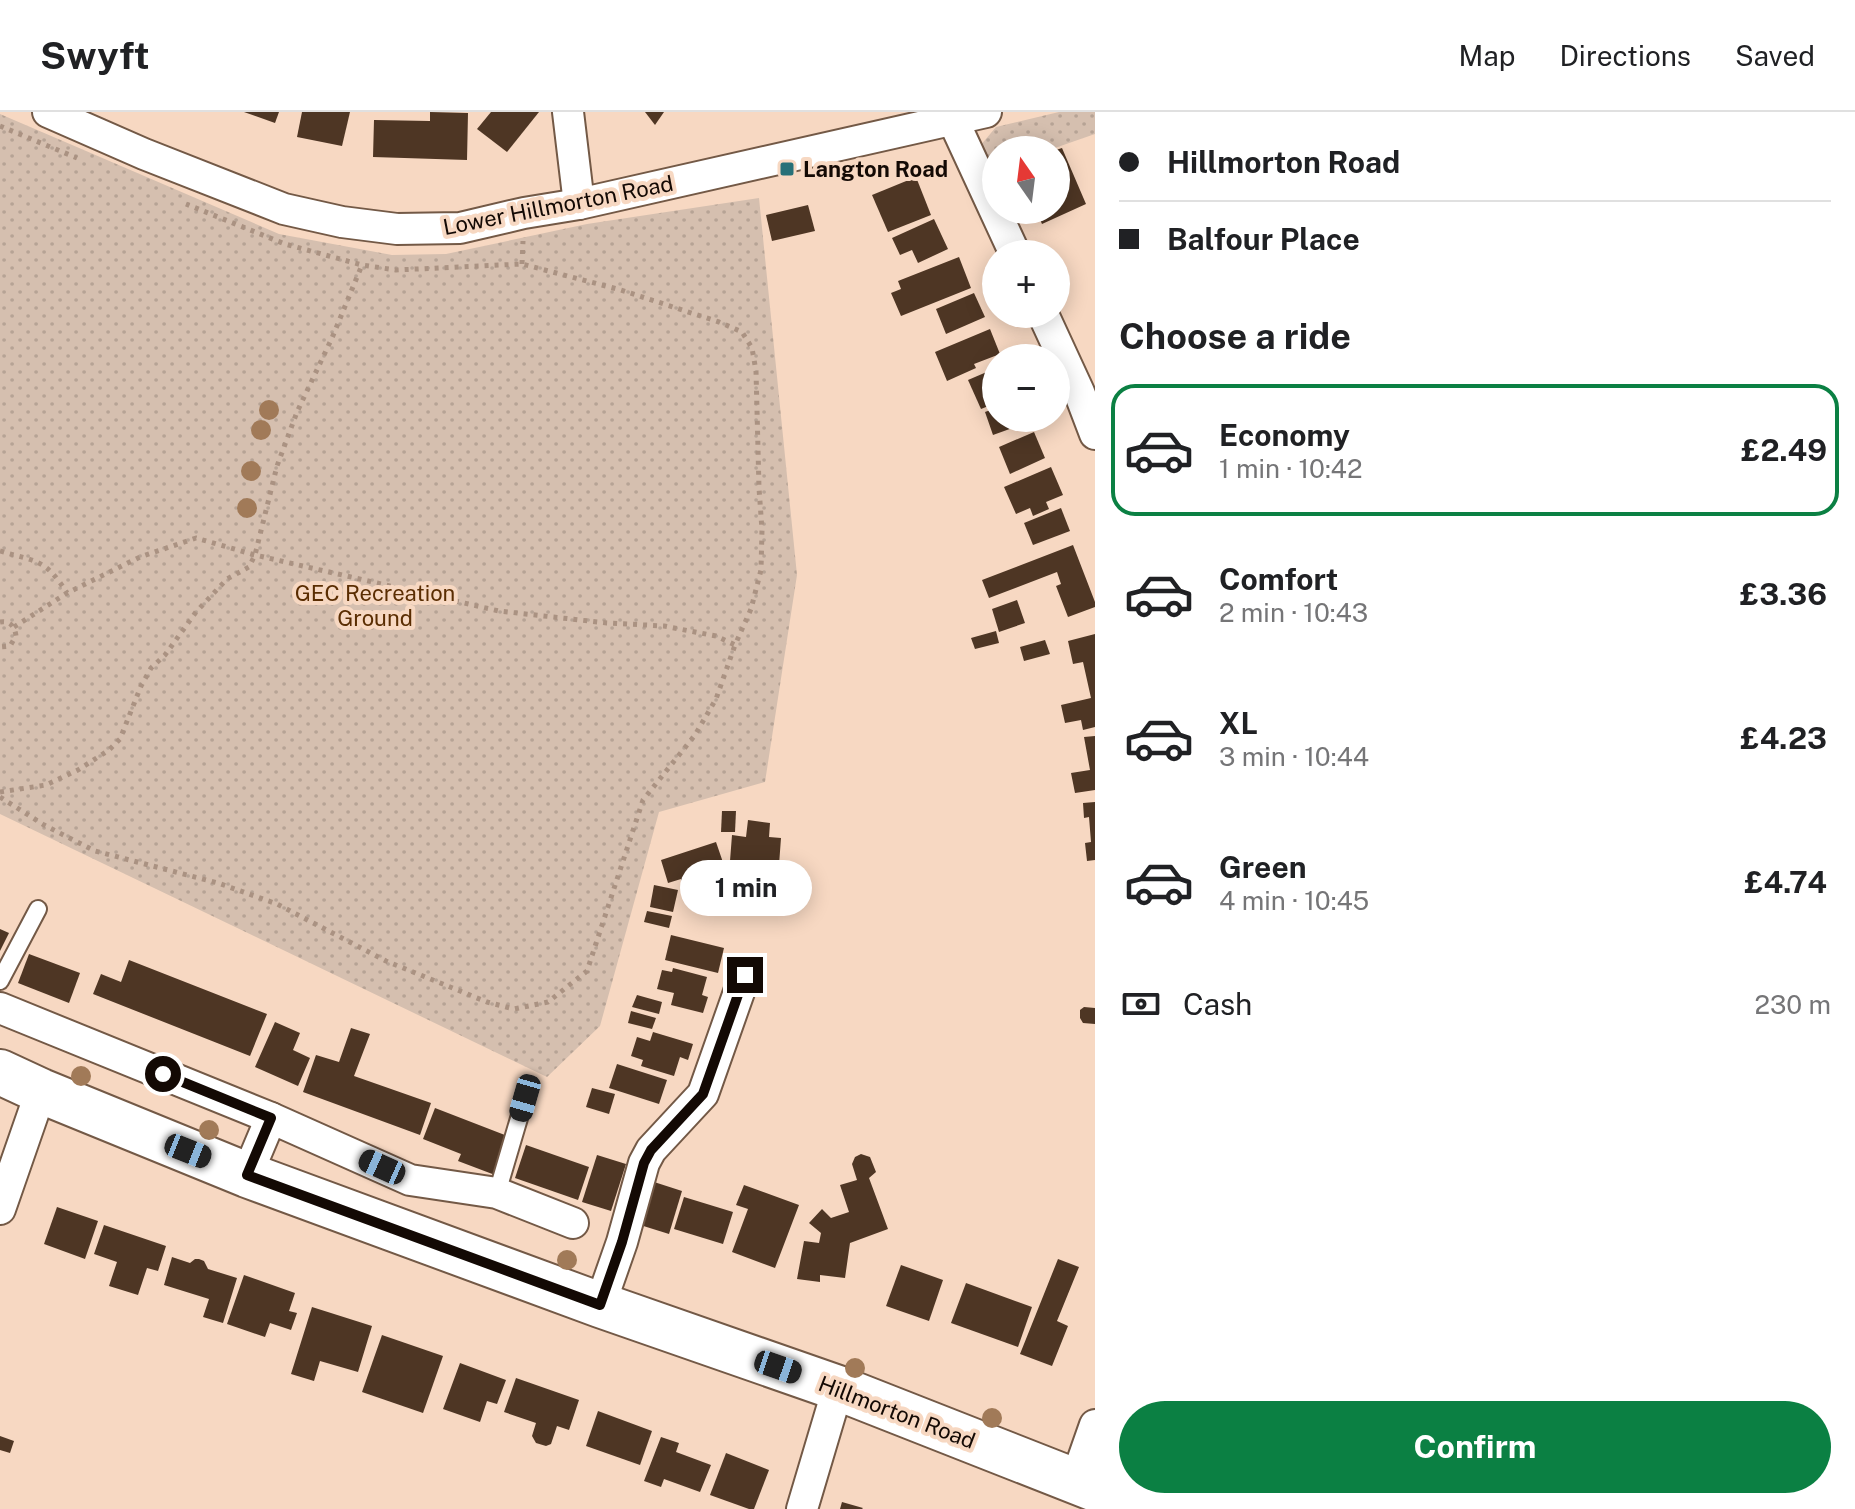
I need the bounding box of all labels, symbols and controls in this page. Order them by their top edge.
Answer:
text: Swyft [40,33,150,78]
text: Map [1459,39,1515,72]
text: Directions [1559,39,1691,72]
text: Saved [1735,39,1815,72]
north arrow [982,136,1070,224]
map controls [982,136,1070,432]
text: Hillmorton Road [1167,144,1400,180]
place label: Langton Road [803,156,948,182]
marker: Langton Road [778,160,796,178]
street label: Lower Hillmorton Road [441,170,675,240]
text: Balfour Place [1167,221,1360,257]
button: + [982,240,1070,328]
text: Choose a ride [1119,315,1351,357]
button: − [982,344,1070,432]
icon: car [1123,414,1195,486]
text: Economy [1219,417,1350,453]
text: £2.49 [1741,432,1827,468]
text: 1 min · 10:42 [1219,453,1362,484]
icon: car [1123,558,1195,630]
text: Comfort [1219,561,1338,597]
text: £3.36 [1740,576,1827,612]
park label: GEC Recreation Ground [295,580,455,631]
text: 2 min · 10:43 [1219,597,1368,628]
icon: car [1123,702,1195,774]
text: XL [1219,705,1258,741]
text: £4.23 [1740,720,1827,756]
text: 3 min · 10:44 [1219,741,1369,772]
icon: car [1123,846,1195,918]
text: Green [1219,849,1306,885]
callout: 1 min [679,859,811,915]
text: £4.74 [1744,864,1827,900]
text: 1 min [715,872,777,903]
text: 4 min · 10:45 [1219,885,1369,916]
route end [727,957,763,993]
icon: cash [1119,982,1163,1026]
text: Cash [1183,986,1252,1022]
text: 230 m [1755,989,1831,1020]
route start [145,1056,181,1092]
car [507,1072,543,1124]
car [161,1131,215,1171]
car [355,1146,409,1188]
car [751,1348,805,1386]
street label: Hillmorton Road [815,1370,979,1454]
button: Confirm [1119,1401,1831,1493]

